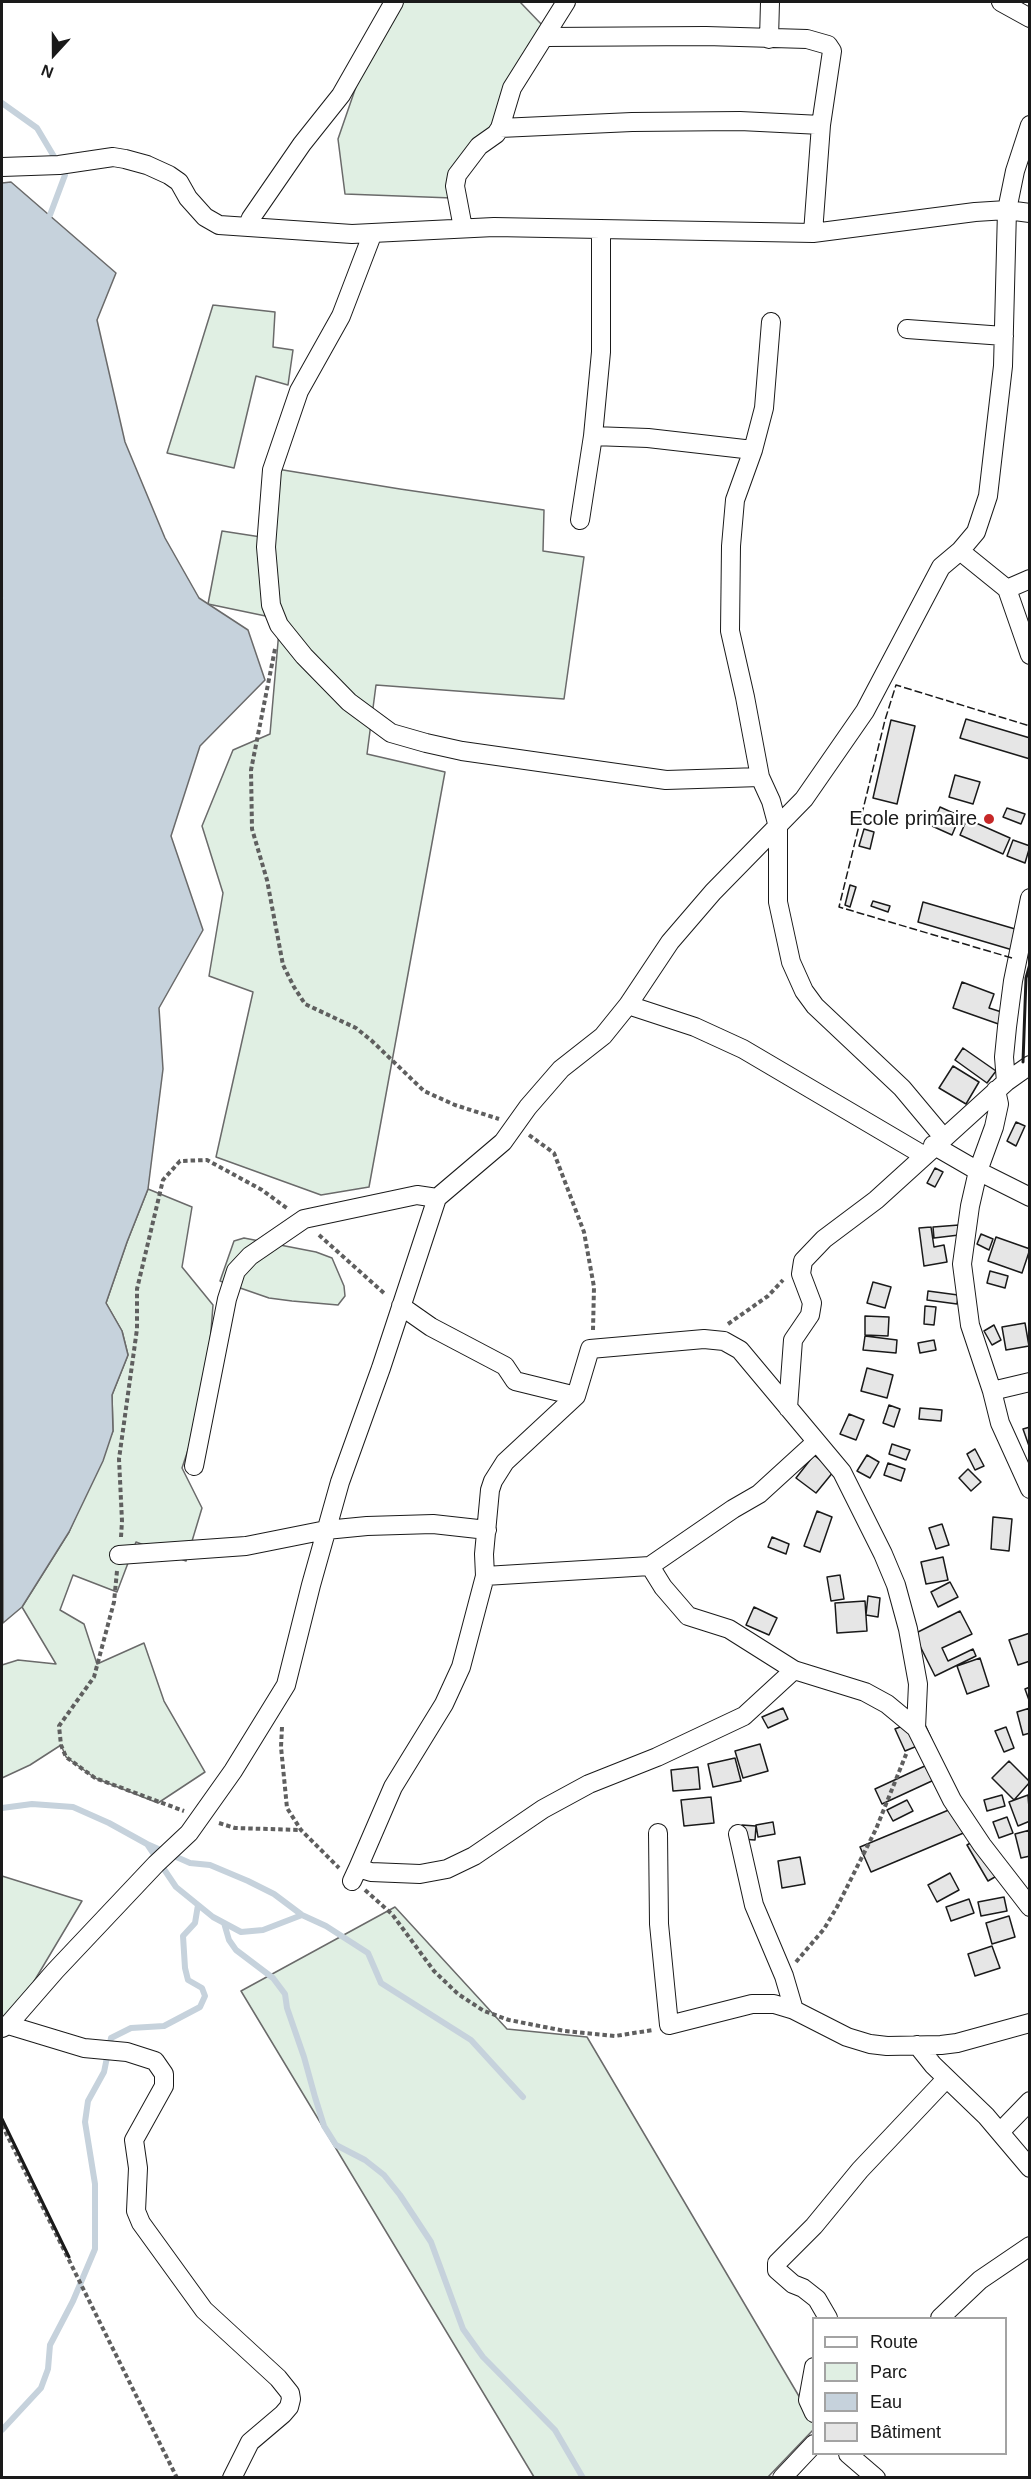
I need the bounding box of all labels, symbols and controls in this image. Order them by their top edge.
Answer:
north arrow [24,24,84,84]
text: N [39,61,56,81]
place label: Ecole primaire [849,807,977,831]
marker: Ecole primaire [982,812,996,826]
legend [812,2317,1007,2455]
text: Route [870,2332,918,2352]
text: Parc [870,2362,907,2382]
text: Eau [870,2392,902,2412]
text: Bâtiment [870,2422,941,2442]

